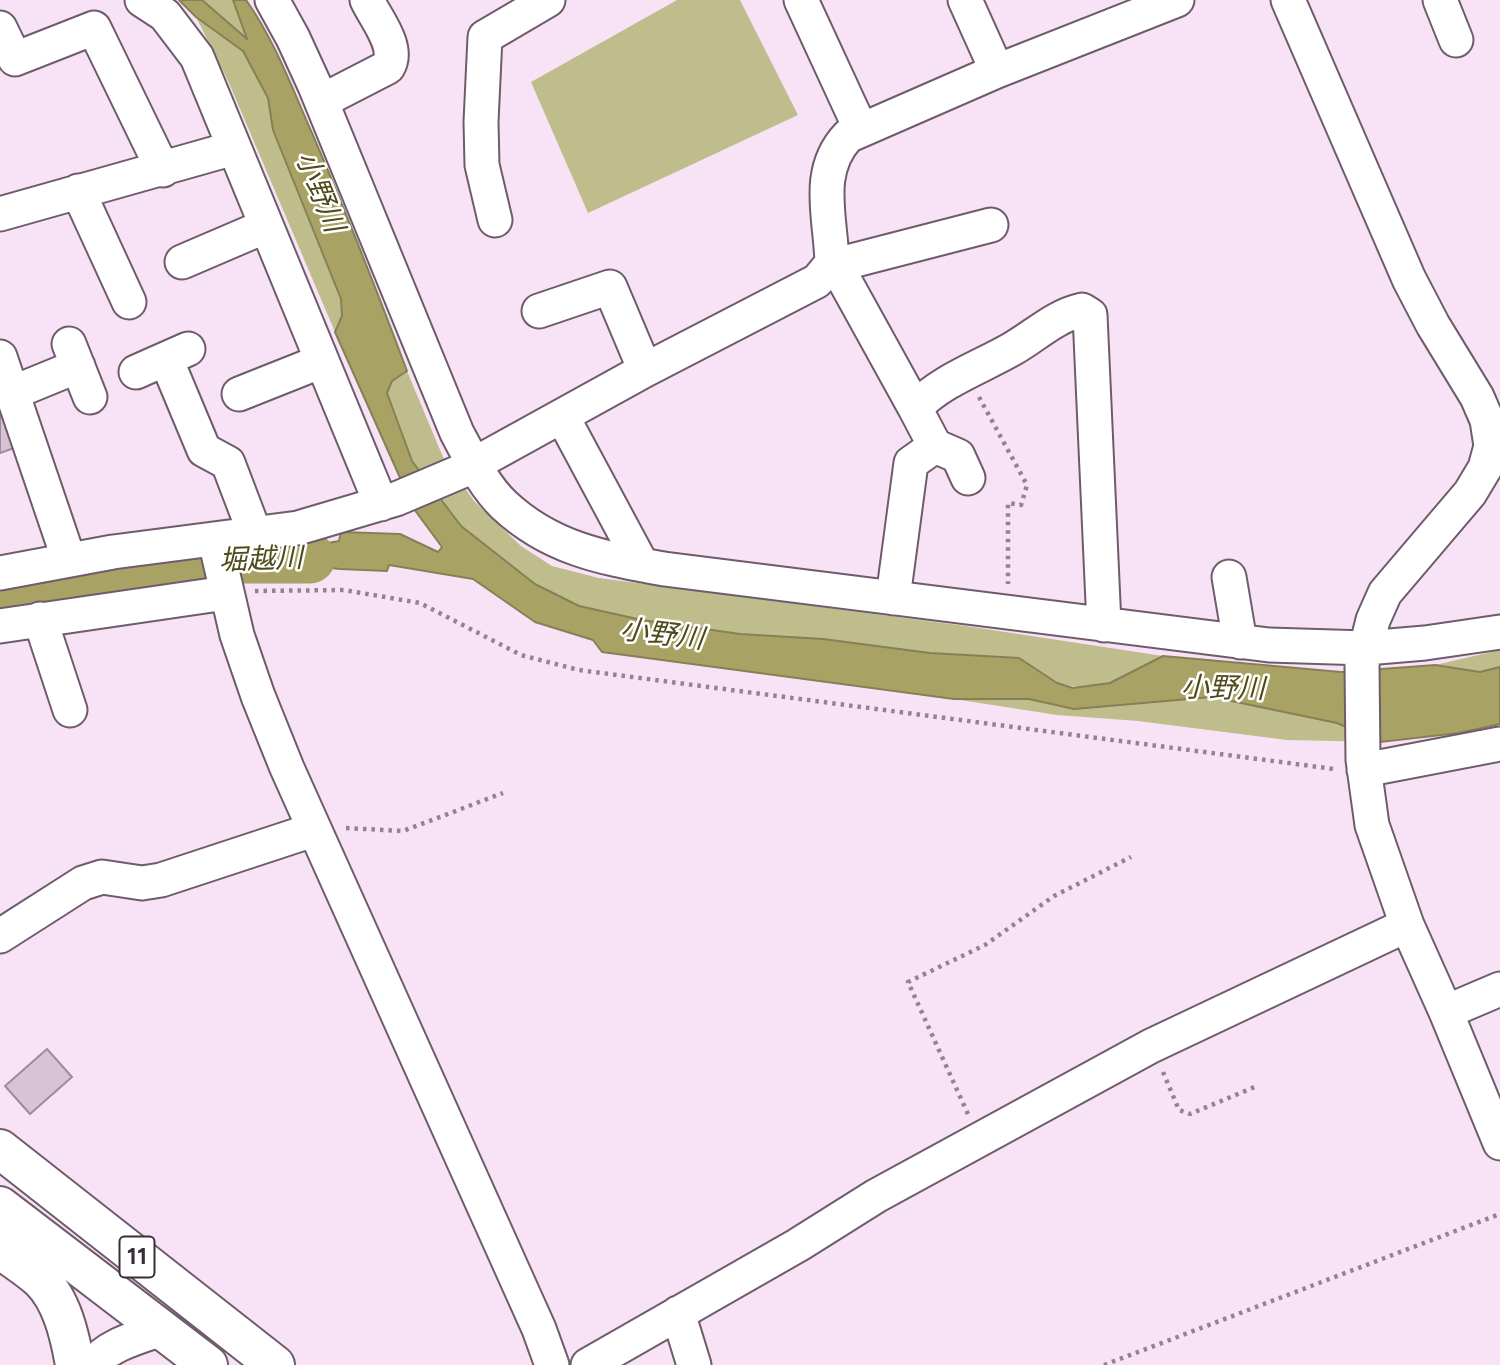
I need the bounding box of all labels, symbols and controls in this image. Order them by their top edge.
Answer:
water label: 小野川 [288,147,350,237]
water label: 堀越川 [218,542,304,578]
water label: 小野川 [618,613,706,657]
water label: 小野川 [1181,671,1265,707]
road number: 11 [120,1237,154,1278]

